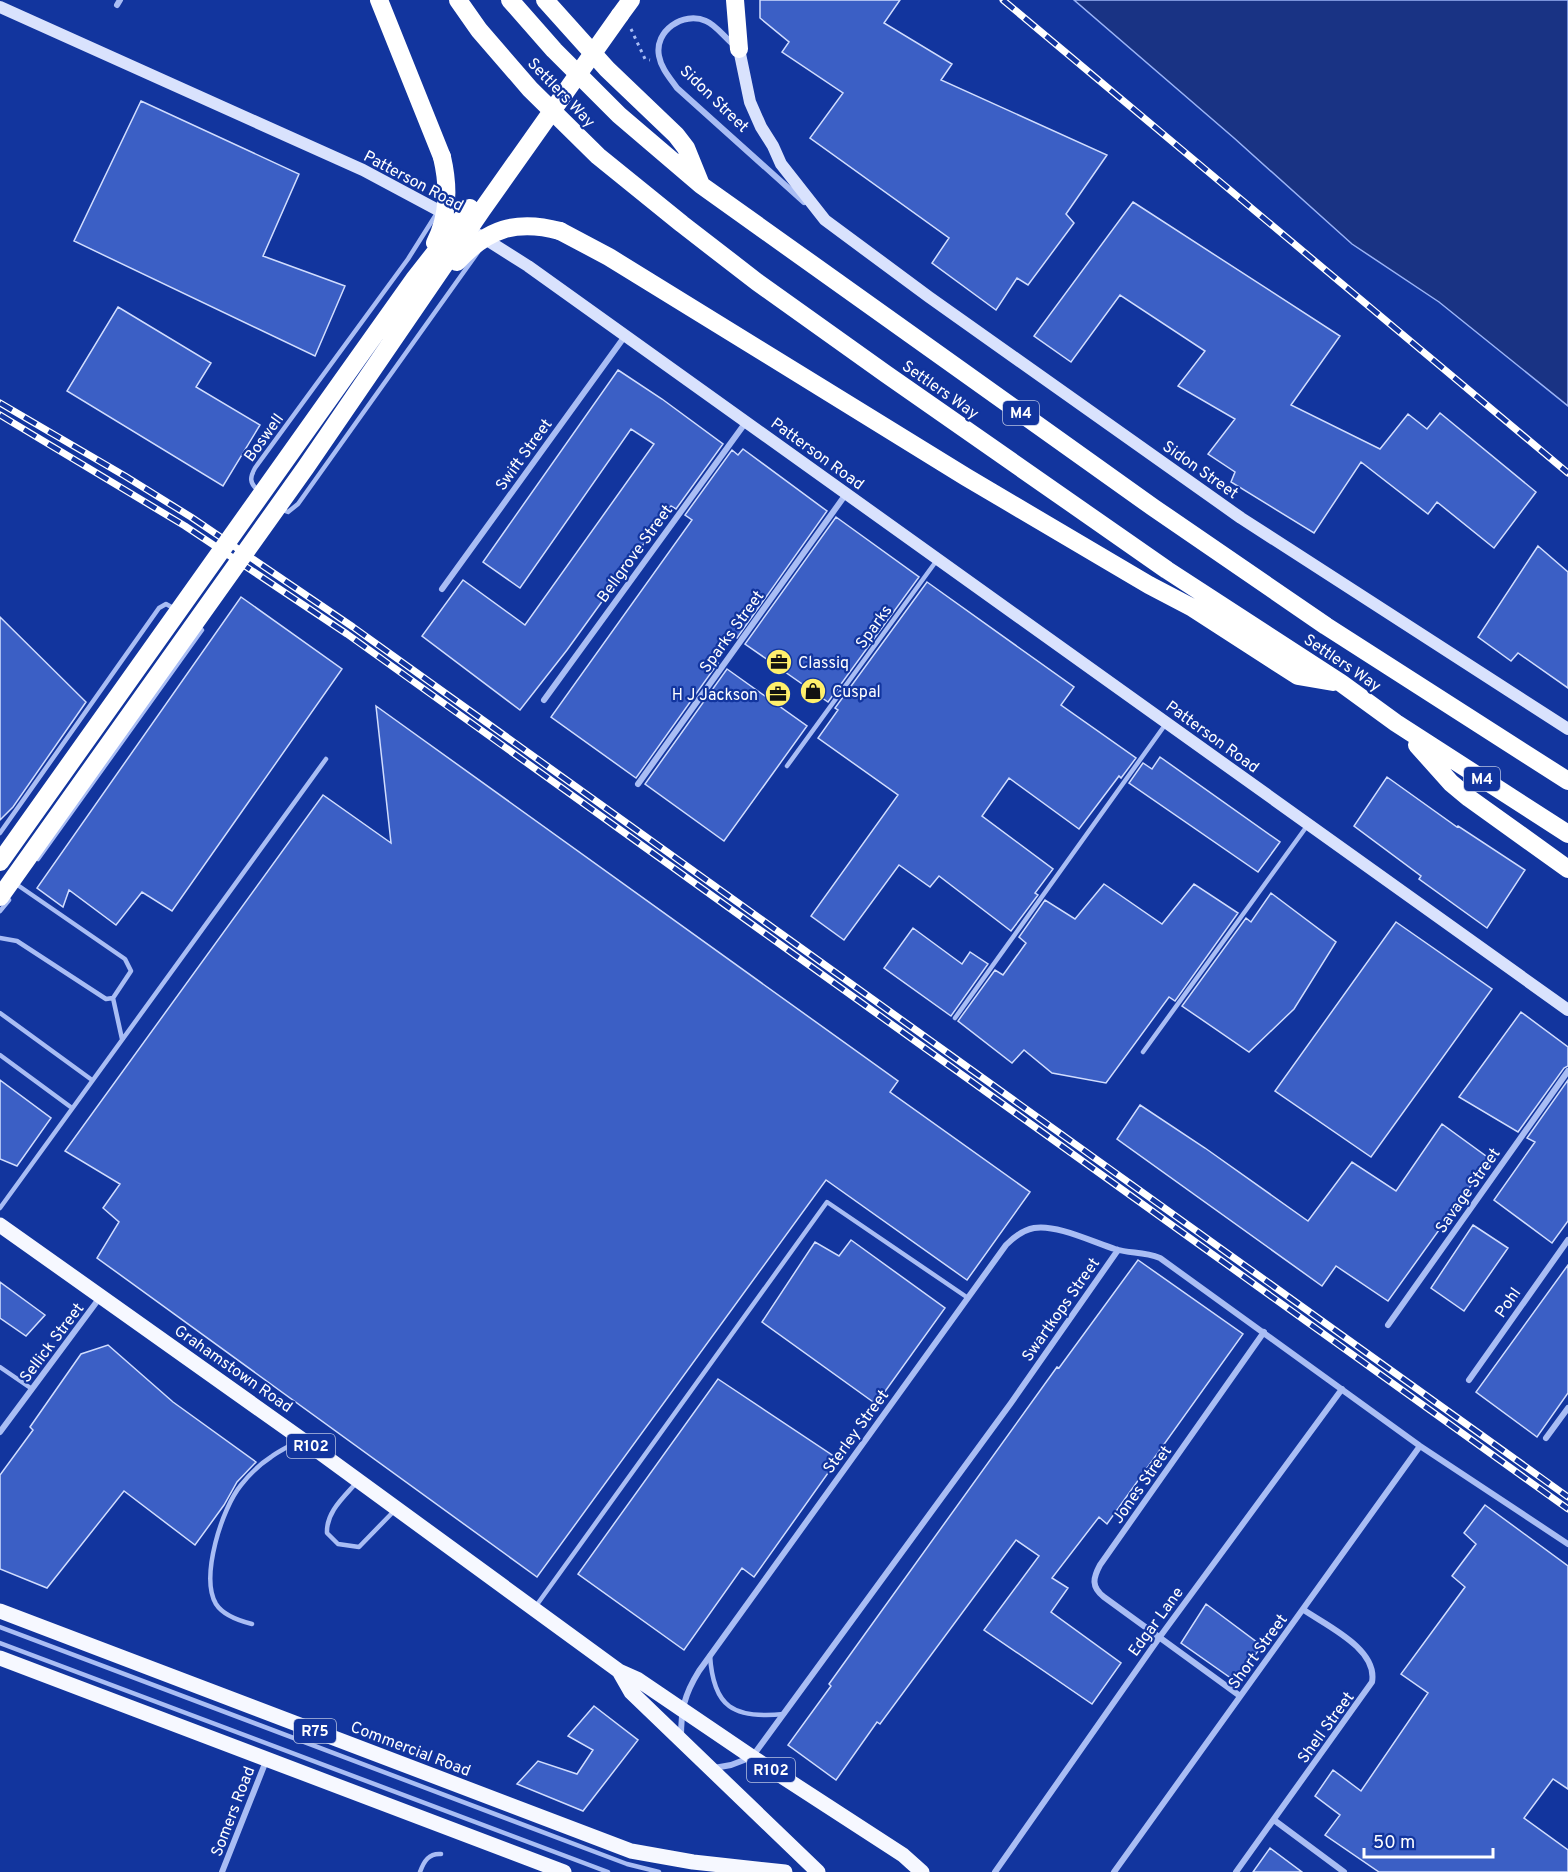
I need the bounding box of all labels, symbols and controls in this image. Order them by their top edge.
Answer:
street label: Settlers Way [522,54,599,132]
street label: Sidon Street [675,62,752,137]
street label: Patterson Road [360,147,467,217]
street label: Settlers Way [898,357,982,424]
road number: M4 [1003,401,1039,425]
street label: Boswell [240,410,289,466]
street label: Patterson Road [766,414,867,495]
street label: Swift Street [492,415,557,495]
street label: Sidon Street [1158,437,1242,504]
street label: Bellgrove Street [593,501,678,607]
street label: Sparks Street [696,587,769,677]
street label: Sparks [852,601,897,653]
street label: Settlers Way [1299,630,1384,697]
office icon: Classiq [764,647,794,677]
place label: Classiq [798,654,849,674]
shop icon: Cuspal [798,676,828,706]
office icon: H J Jackson [763,679,793,709]
place label: Cuspal [832,683,881,703]
place label: H J Jackson [672,686,758,706]
street label: Patterson Road [1161,697,1262,778]
road number: M4 [1464,767,1500,791]
street label: Savage Street [1432,1145,1505,1238]
street label: Swartkops Street [1018,1254,1105,1366]
street label: Pohl [1491,1284,1526,1322]
street label: Sellick Street [16,1299,89,1387]
street label: Grahamstown Road [170,1321,296,1418]
street label: Sterley Street [819,1386,894,1478]
road number: R102 [287,1434,335,1458]
street label: Jones Street [1108,1442,1177,1528]
street label: Edgar Lane [1125,1583,1189,1661]
street label: Short Street [1225,1611,1293,1694]
street label: Shell Street [1294,1688,1359,1768]
street label: Commercial Road [347,1718,473,1782]
road number: R75 [294,1719,336,1743]
road number: R102 [747,1758,795,1782]
street label: Somers Road [207,1764,260,1860]
scale bar [1364,1821,1493,1859]
text: 50 m [1373,1832,1415,1855]

